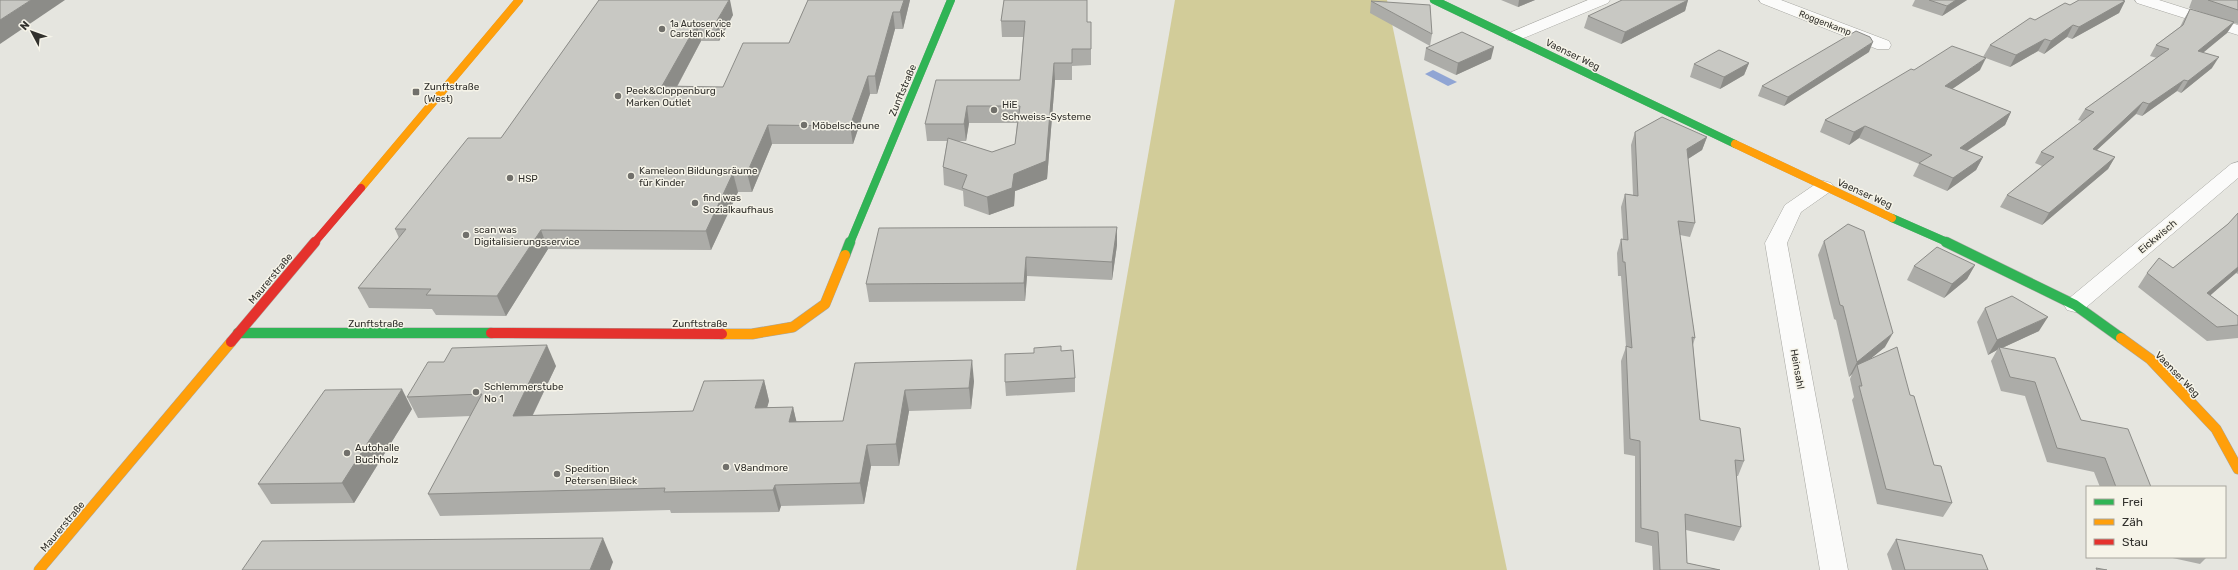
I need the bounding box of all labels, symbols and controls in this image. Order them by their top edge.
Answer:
street label: Roggenkamp [1797,8,1853,38]
north arrow [12,12,52,52]
text: N [17,18,32,33]
place label: 1a Autoservice Carsten Kock [670,19,731,39]
marker: 1a Autoservice Carsten Kock [657,24,667,34]
street label: Vaenser Weg [1543,37,1602,73]
street label: Zunftstraße [887,62,919,118]
place label: Zunftstraße (West) [424,81,480,105]
place label: Peek&Cloppenburg Marken Outlet [626,85,716,109]
marker: Zunftstraße (West) [411,87,421,97]
marker: Peek&Cloppenburg Marken Outlet [613,91,623,101]
place label: HiE Schweiss-Systeme [1002,99,1091,123]
marker: HiE Schweiss-Systeme [989,105,999,115]
marker: Möbelscheune [799,120,809,130]
place label: Möbelscheune [812,120,880,132]
place label: Kameleon Bildungsräume für Kinder [639,165,758,189]
marker: Kameleon Bildungsräume für Kinder [626,171,636,181]
marker: HSP [505,173,515,183]
place label: HSP [518,173,538,185]
street label: Vaenser Weg [1835,176,1894,211]
place label: find was Sozialkaufhaus [703,192,774,216]
marker: find was Sozialkaufhaus [690,198,700,208]
street label: Eickwisch [2136,217,2179,256]
place label: scan was Digitalisierungsservice [474,224,580,248]
marker: scan was Digitalisierungsservice [461,230,471,240]
street label: Maurerstraße [246,251,296,306]
street label: Zunftstraße [348,318,404,330]
street label: Zunftstraße [672,318,728,330]
street label: Heinsahl [1788,348,1806,390]
street label: Vaenser Weg [2152,349,2202,400]
place label: Schlemmerstube No 1 [484,381,564,405]
marker: Schlemmerstube No 1 [471,387,481,397]
place label: Autohalle Buchholz [355,442,400,466]
marker: Autohalle Buchholz [342,448,352,458]
marker: V8andmore [721,462,731,472]
place label: V8andmore [734,462,789,474]
place label: Spedition Petersen Bileck [565,463,638,487]
marker: Spedition Petersen Bileck [552,469,562,479]
legend [2086,486,2226,558]
text: Frei [2122,495,2143,509]
street label: Maurerstraße [38,499,88,554]
text: Zäh [2122,515,2143,529]
text: Stau [2122,535,2148,549]

